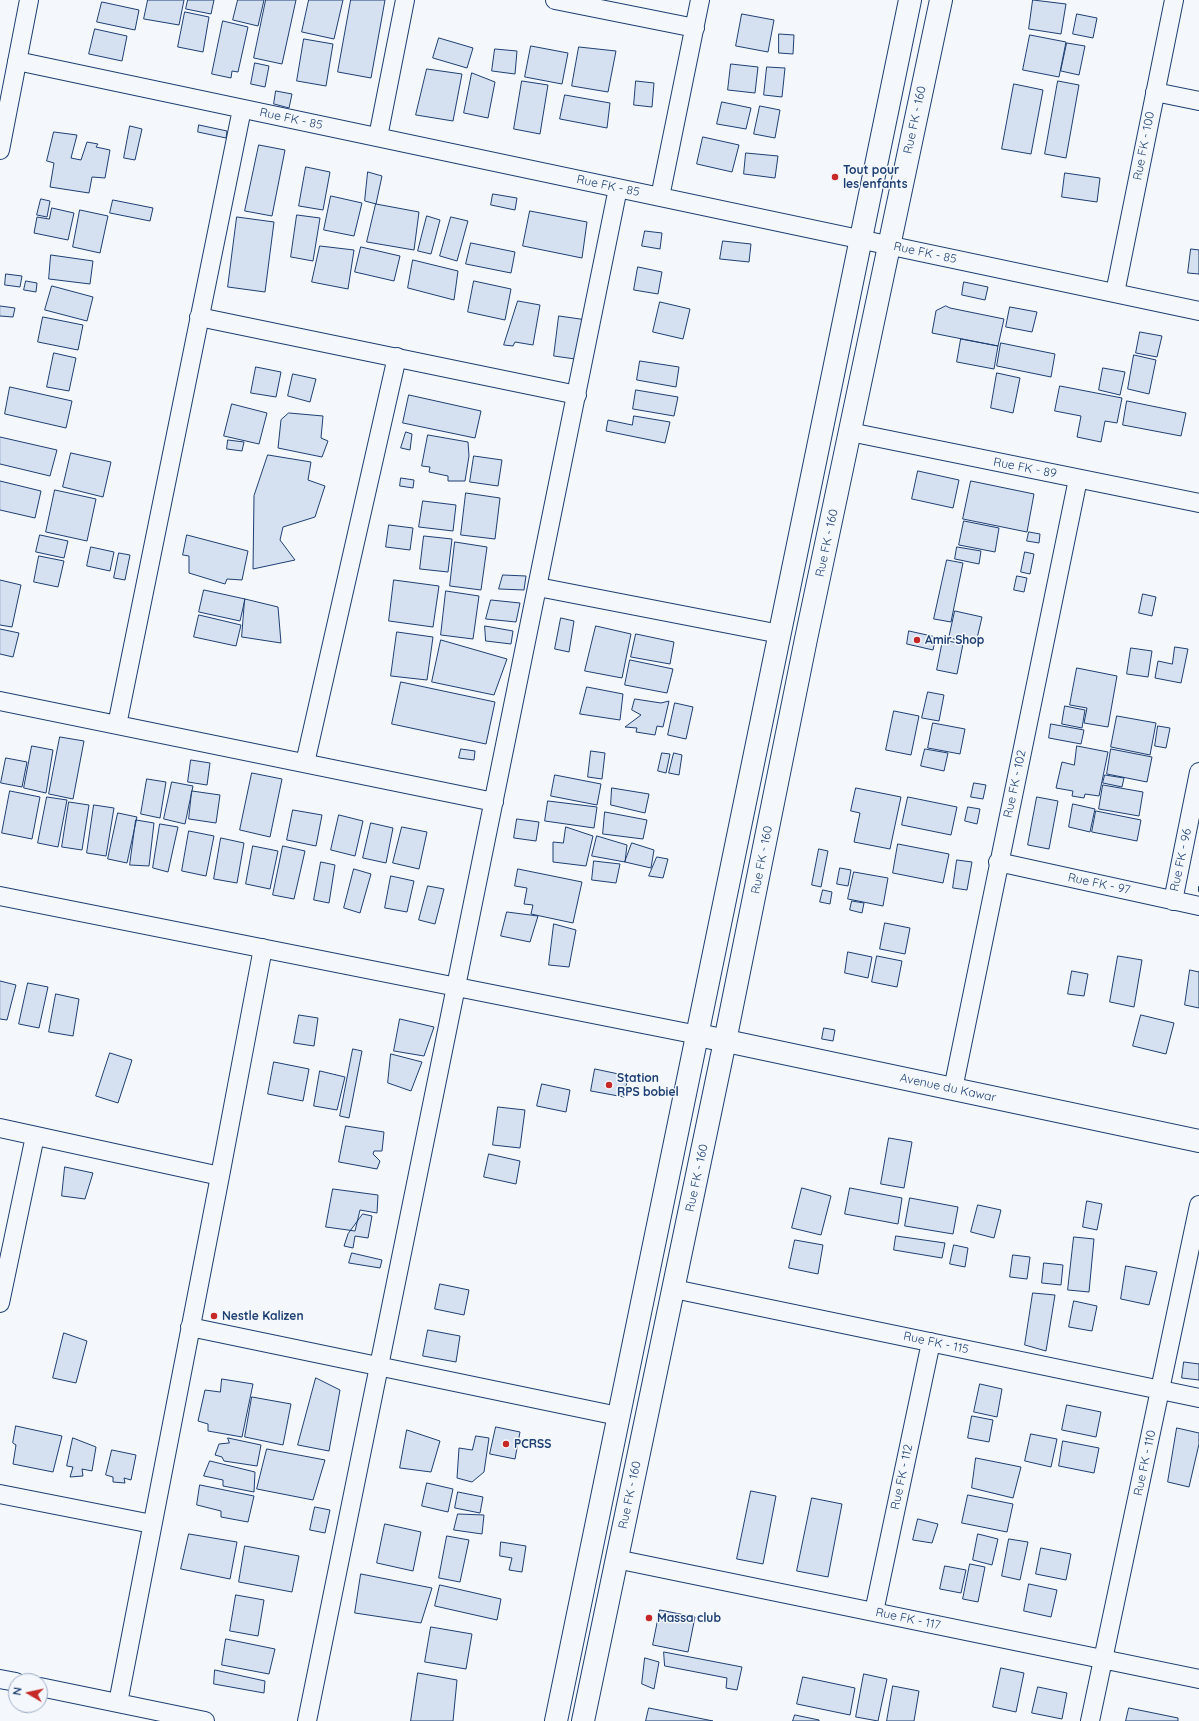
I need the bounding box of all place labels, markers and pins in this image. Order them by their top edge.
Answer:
place label: Tout pour les enfants [843,163,907,191]
marker: Tout pour les enfants [830,172,840,182]
place label: Amir Shop [925,633,984,647]
marker: Amir Shop [912,635,922,645]
place label: Station RPS bobiel [617,1071,679,1099]
marker: Station RPS bobiel [604,1080,614,1090]
place label: Nestle Kalizen [222,1309,304,1323]
marker: Nestle Kalizen [209,1311,219,1321]
place label: PCRSS [514,1437,551,1451]
marker: PCRSS [501,1439,511,1449]
place label: Massa club [657,1611,721,1625]
marker: Massa club [644,1613,654,1623]

